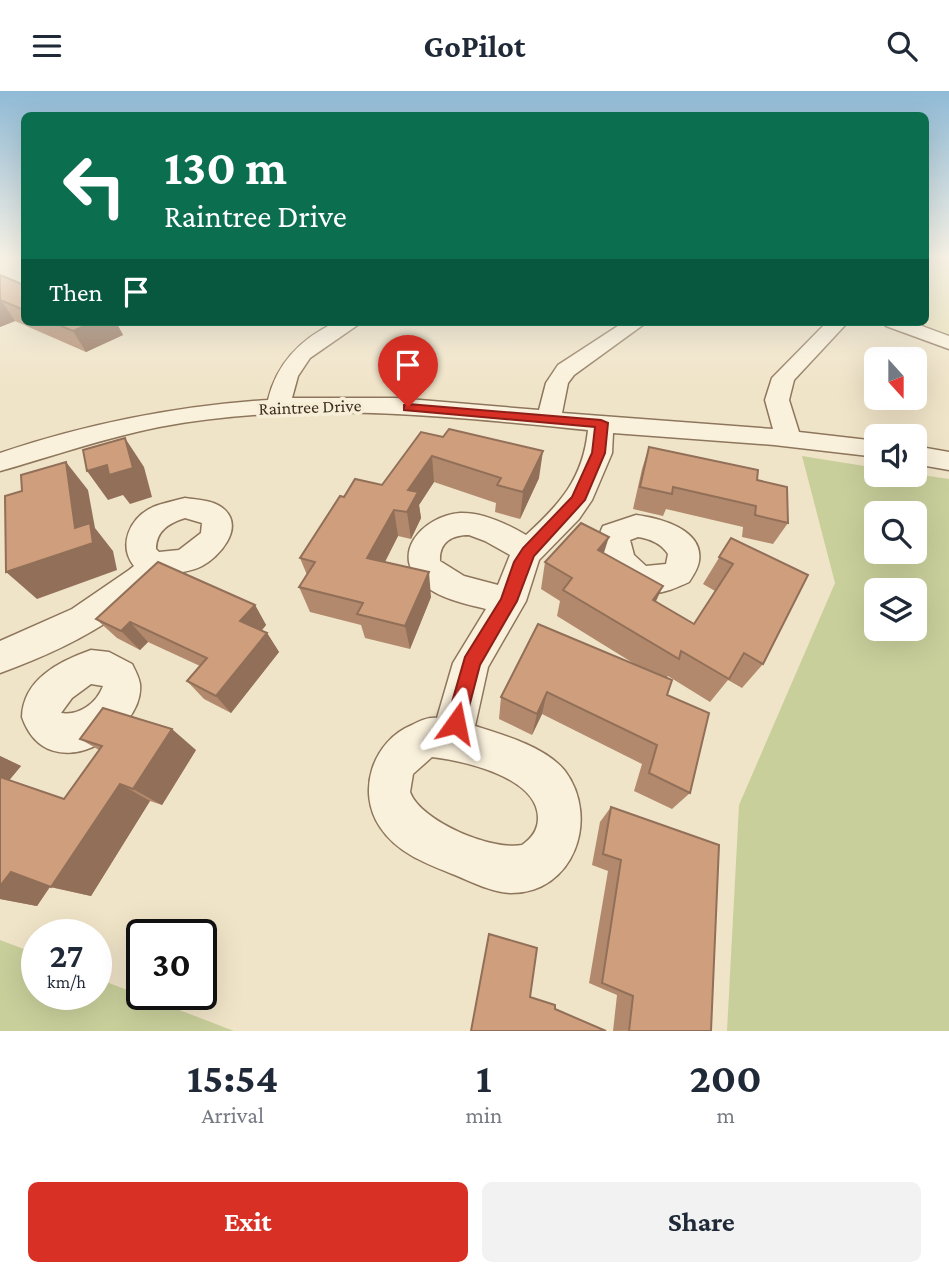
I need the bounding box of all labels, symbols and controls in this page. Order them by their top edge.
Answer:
icon: menu [28,27,66,65]
icon: search [883,27,921,65]
text: GoPilot [424,28,525,64]
icon: left [49,140,140,231]
text: 130 m [164,140,287,195]
text: Raintree Drive [164,198,347,234]
icon: arrive [117,273,155,311]
text: Then [49,278,103,307]
pin [378,335,438,407]
icon: arrive [389,346,427,384]
north arrow [864,347,928,409]
map controls [864,347,927,641]
street label: Raintree Drive [258,395,362,419]
button: sound [864,424,927,487]
button: search [864,501,927,564]
button: layers [864,578,927,641]
position arrow [419,686,493,760]
speed limit sign: 30 [126,919,217,1010]
text: 27 [50,936,83,975]
text: km/h [47,972,86,992]
text: 15:54 [187,1054,278,1101]
text: 1 [476,1054,492,1101]
text: 200 [689,1054,762,1101]
text: Arrival [201,1102,264,1128]
text: min [465,1102,502,1128]
text: m [716,1102,735,1128]
button: Exit [28,1182,468,1262]
button: Share [482,1182,921,1262]

